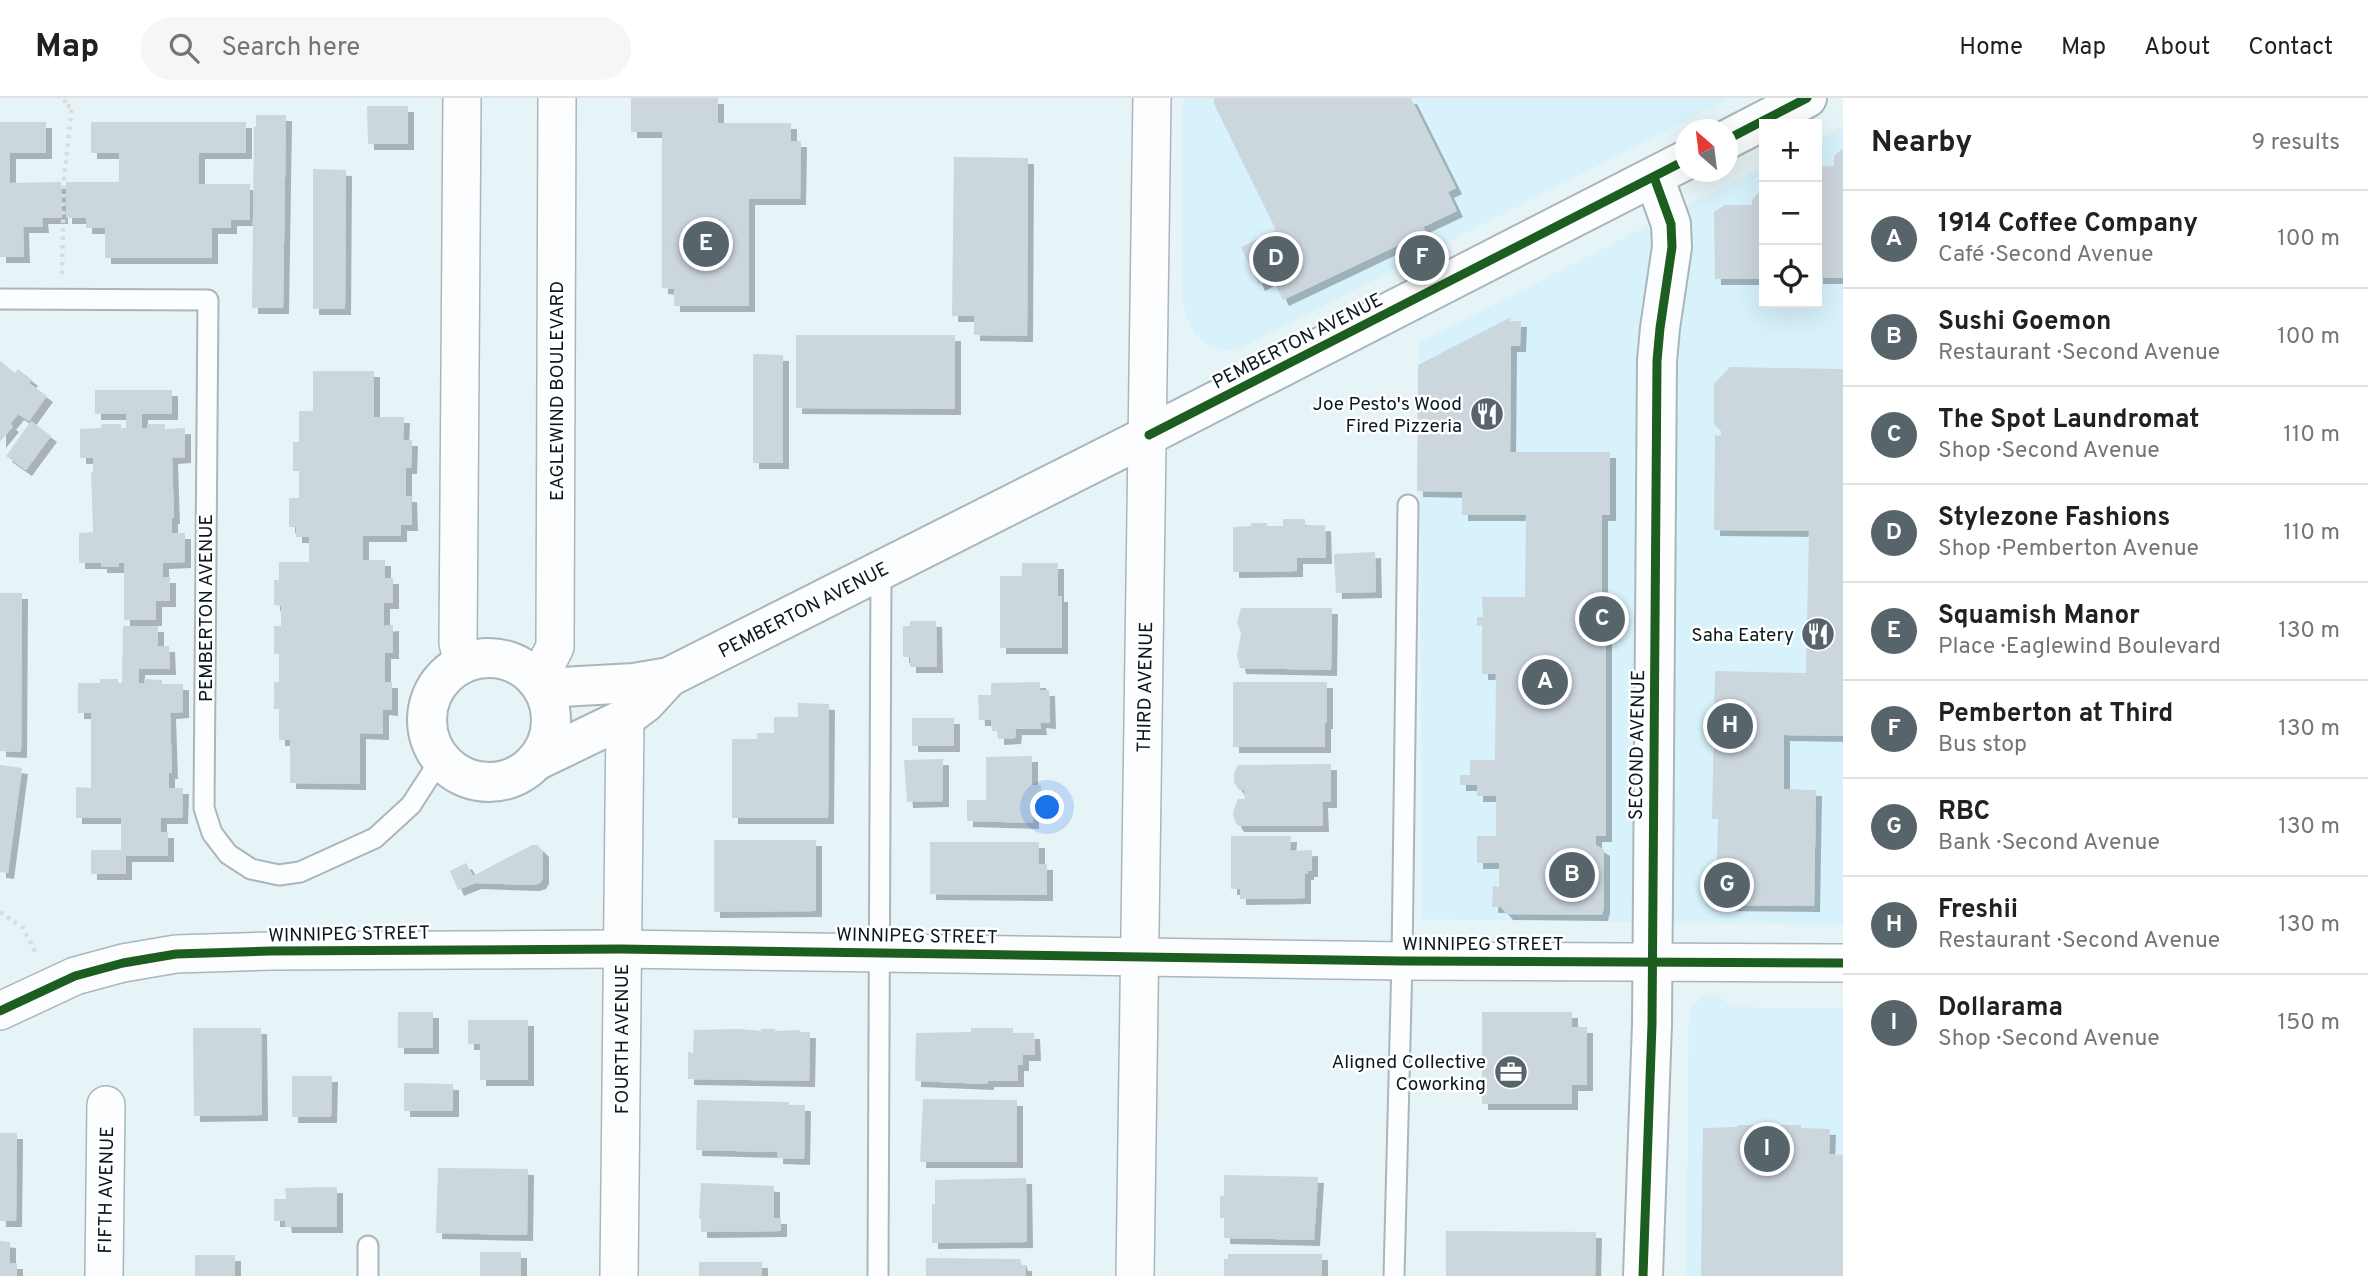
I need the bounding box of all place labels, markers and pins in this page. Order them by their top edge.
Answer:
pin: E [683,218,729,270]
pin: F [1399,232,1445,284]
pin: D [1253,233,1299,285]
place label: Joe Pesto's Wood Fired Pizzeria [1313,393,1462,439]
restaurant icon: Joe Pesto's Wood Fired Pizzeria [1468,395,1506,433]
pin: C [1579,593,1625,645]
restaurant icon: Saha Eatery [1799,615,1837,653]
place label: Saha Eatery [1691,624,1794,648]
pin: A [1522,656,1568,708]
pin: H [1707,700,1753,752]
pin: B [1549,849,1595,901]
pin: G [1704,859,1750,911]
place label: Aligned Collective Coworking [1331,1051,1486,1097]
office icon: Aligned Collective Coworking [1492,1053,1530,1091]
pin: I [1744,1123,1790,1175]

